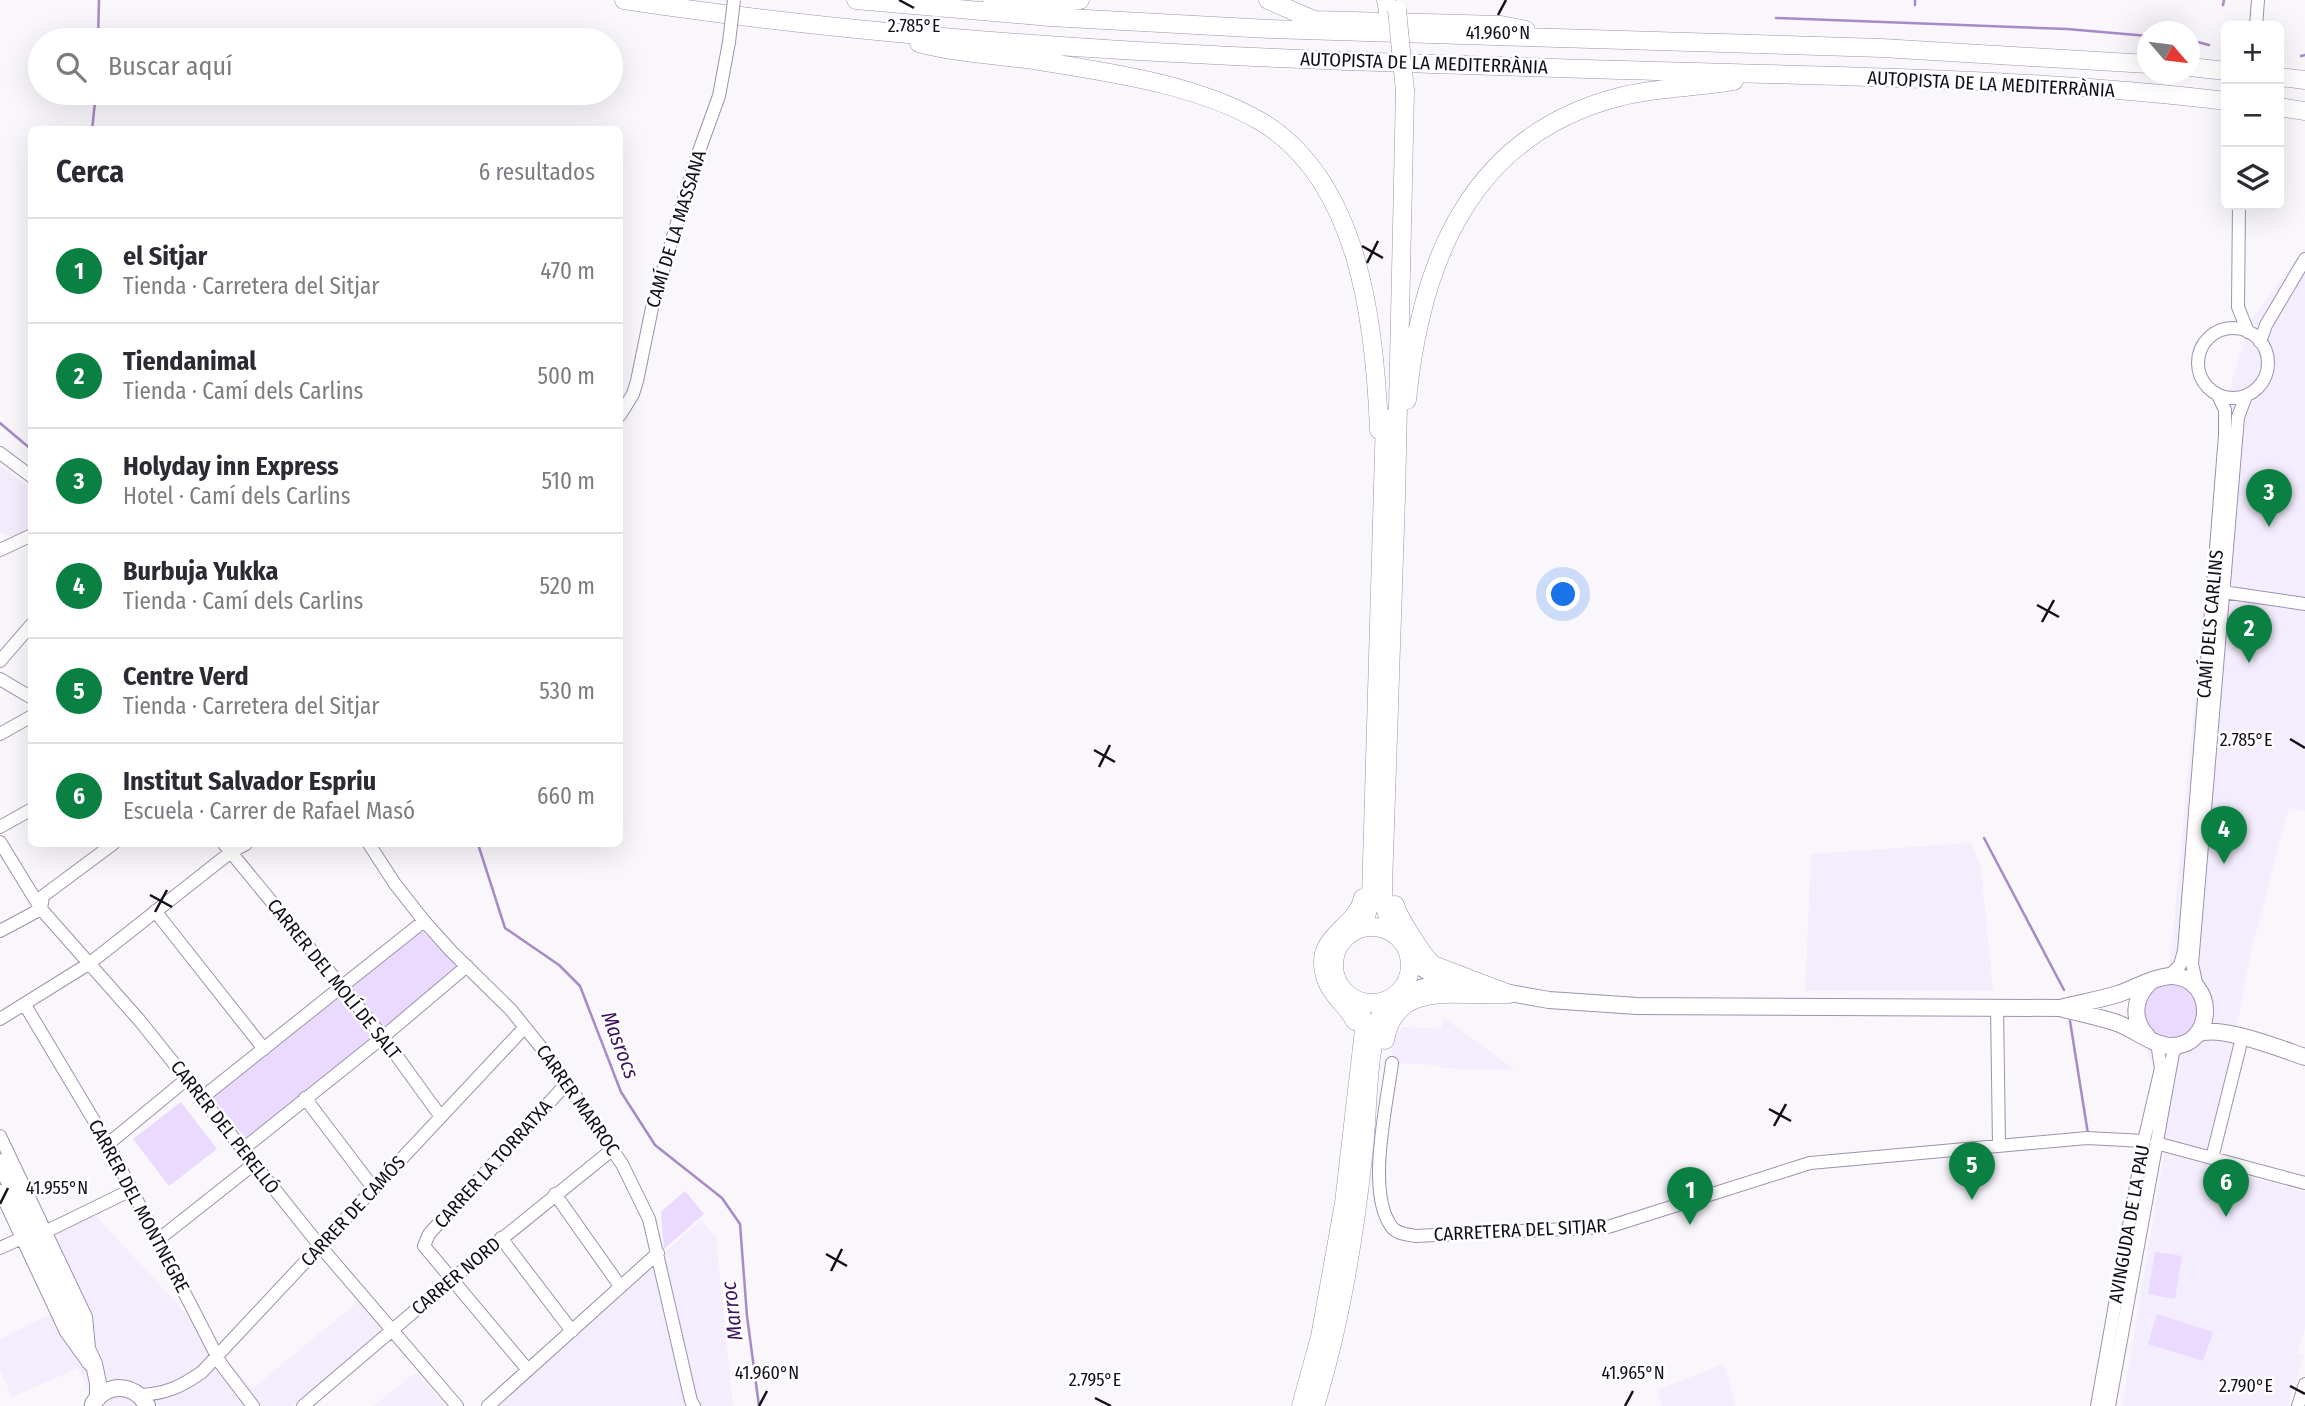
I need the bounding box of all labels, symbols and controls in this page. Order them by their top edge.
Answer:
text: 2.785°E [888,15,940,37]
north arrow [2137,21,2200,84]
map controls [2221,21,2284,210]
button: + [2221,21,2284,84]
text: 41.960°N [1466,22,1530,44]
search box [28,28,623,105]
street label: AUTOPISTA DE LA MEDITERRÀNIA [1300,47,1548,79]
icon: search [52,48,90,86]
text: Buscar aquí [108,51,233,82]
street label: AUTOPISTA DE LA MEDITERRÀNIA [1867,66,2115,102]
button: − [2221,84,2284,147]
street label: CAMÍ DE LA MASSANA [641,147,711,311]
button: layers [2221,147,2284,210]
text: Cerca [56,154,124,190]
text: 6 resultados [479,158,595,186]
text: el Sitjar [123,241,207,272]
text: 1 [74,257,84,285]
text: 470 m [540,257,595,285]
text: Tienda · Carretera del Sitjar [123,272,379,300]
text: Tiendanimal [123,346,256,377]
text: 2 [74,362,84,390]
text: 500 m [537,362,595,390]
text: Tienda · Camí dels Carlins [123,377,363,405]
text: Holyday inn Express [123,451,339,482]
text: 3 [74,467,84,495]
text: 510 m [542,467,595,495]
pin: 3 [2246,469,2292,527]
text: Hotel · Camí dels Carlins [123,482,351,510]
street label: CAMÍ DELS CARLINS [2192,549,2228,699]
text: Burbuja Yukka [123,556,278,587]
text: 4 [73,572,85,600]
text: 520 m [539,572,595,600]
your location [1546,577,1580,611]
text: Tienda · Camí dels Carlins [123,587,363,615]
pin: 2 [2226,605,2272,663]
text: Centre Verd [123,661,249,692]
text: 5 [73,677,85,705]
text: 530 m [539,677,595,705]
text: Tienda · Carretera del Sitjar [123,692,379,720]
text: 2.785°E [2220,729,2272,751]
text: Institut Salvador Espriu [123,766,376,797]
text: 6 [73,782,85,810]
text: 660 m [537,782,595,810]
text: Escuela · Carrer de Rafael Masó [123,797,415,825]
pin: 4 [2201,806,2247,864]
street label: CARRER DEL MOLÍ DE SALT [262,894,406,1064]
water label: Masrocs [595,1008,645,1083]
street label: CARRER MARROC [531,1040,625,1160]
street label: CARRER DEL PERELLÓ [166,1056,284,1198]
street label: CARRER LA TORRATXA [429,1095,557,1233]
street label: CARRER DEL MONTNEGRE [84,1115,194,1297]
pin: 5 [1949,1142,1995,1200]
street label: AVINGUDA DE LA PAU [2104,1143,2154,1305]
street label: CARRER DE CAMÓS [296,1151,410,1271]
pin: 6 [2203,1159,2249,1217]
pin: 1 [1667,1167,1713,1225]
text: 41.955°N [26,1177,88,1199]
street label: CARRETERA DEL SITJAR [1433,1214,1607,1246]
street label: CARRER NORD [407,1232,505,1320]
water label: Marroc [715,1279,749,1342]
text: 41.960°N [735,1362,799,1384]
text: 41.965°N [1601,1362,1665,1384]
text: 2.795°E [1069,1369,1121,1391]
text: 2.790°E [2219,1375,2273,1397]

